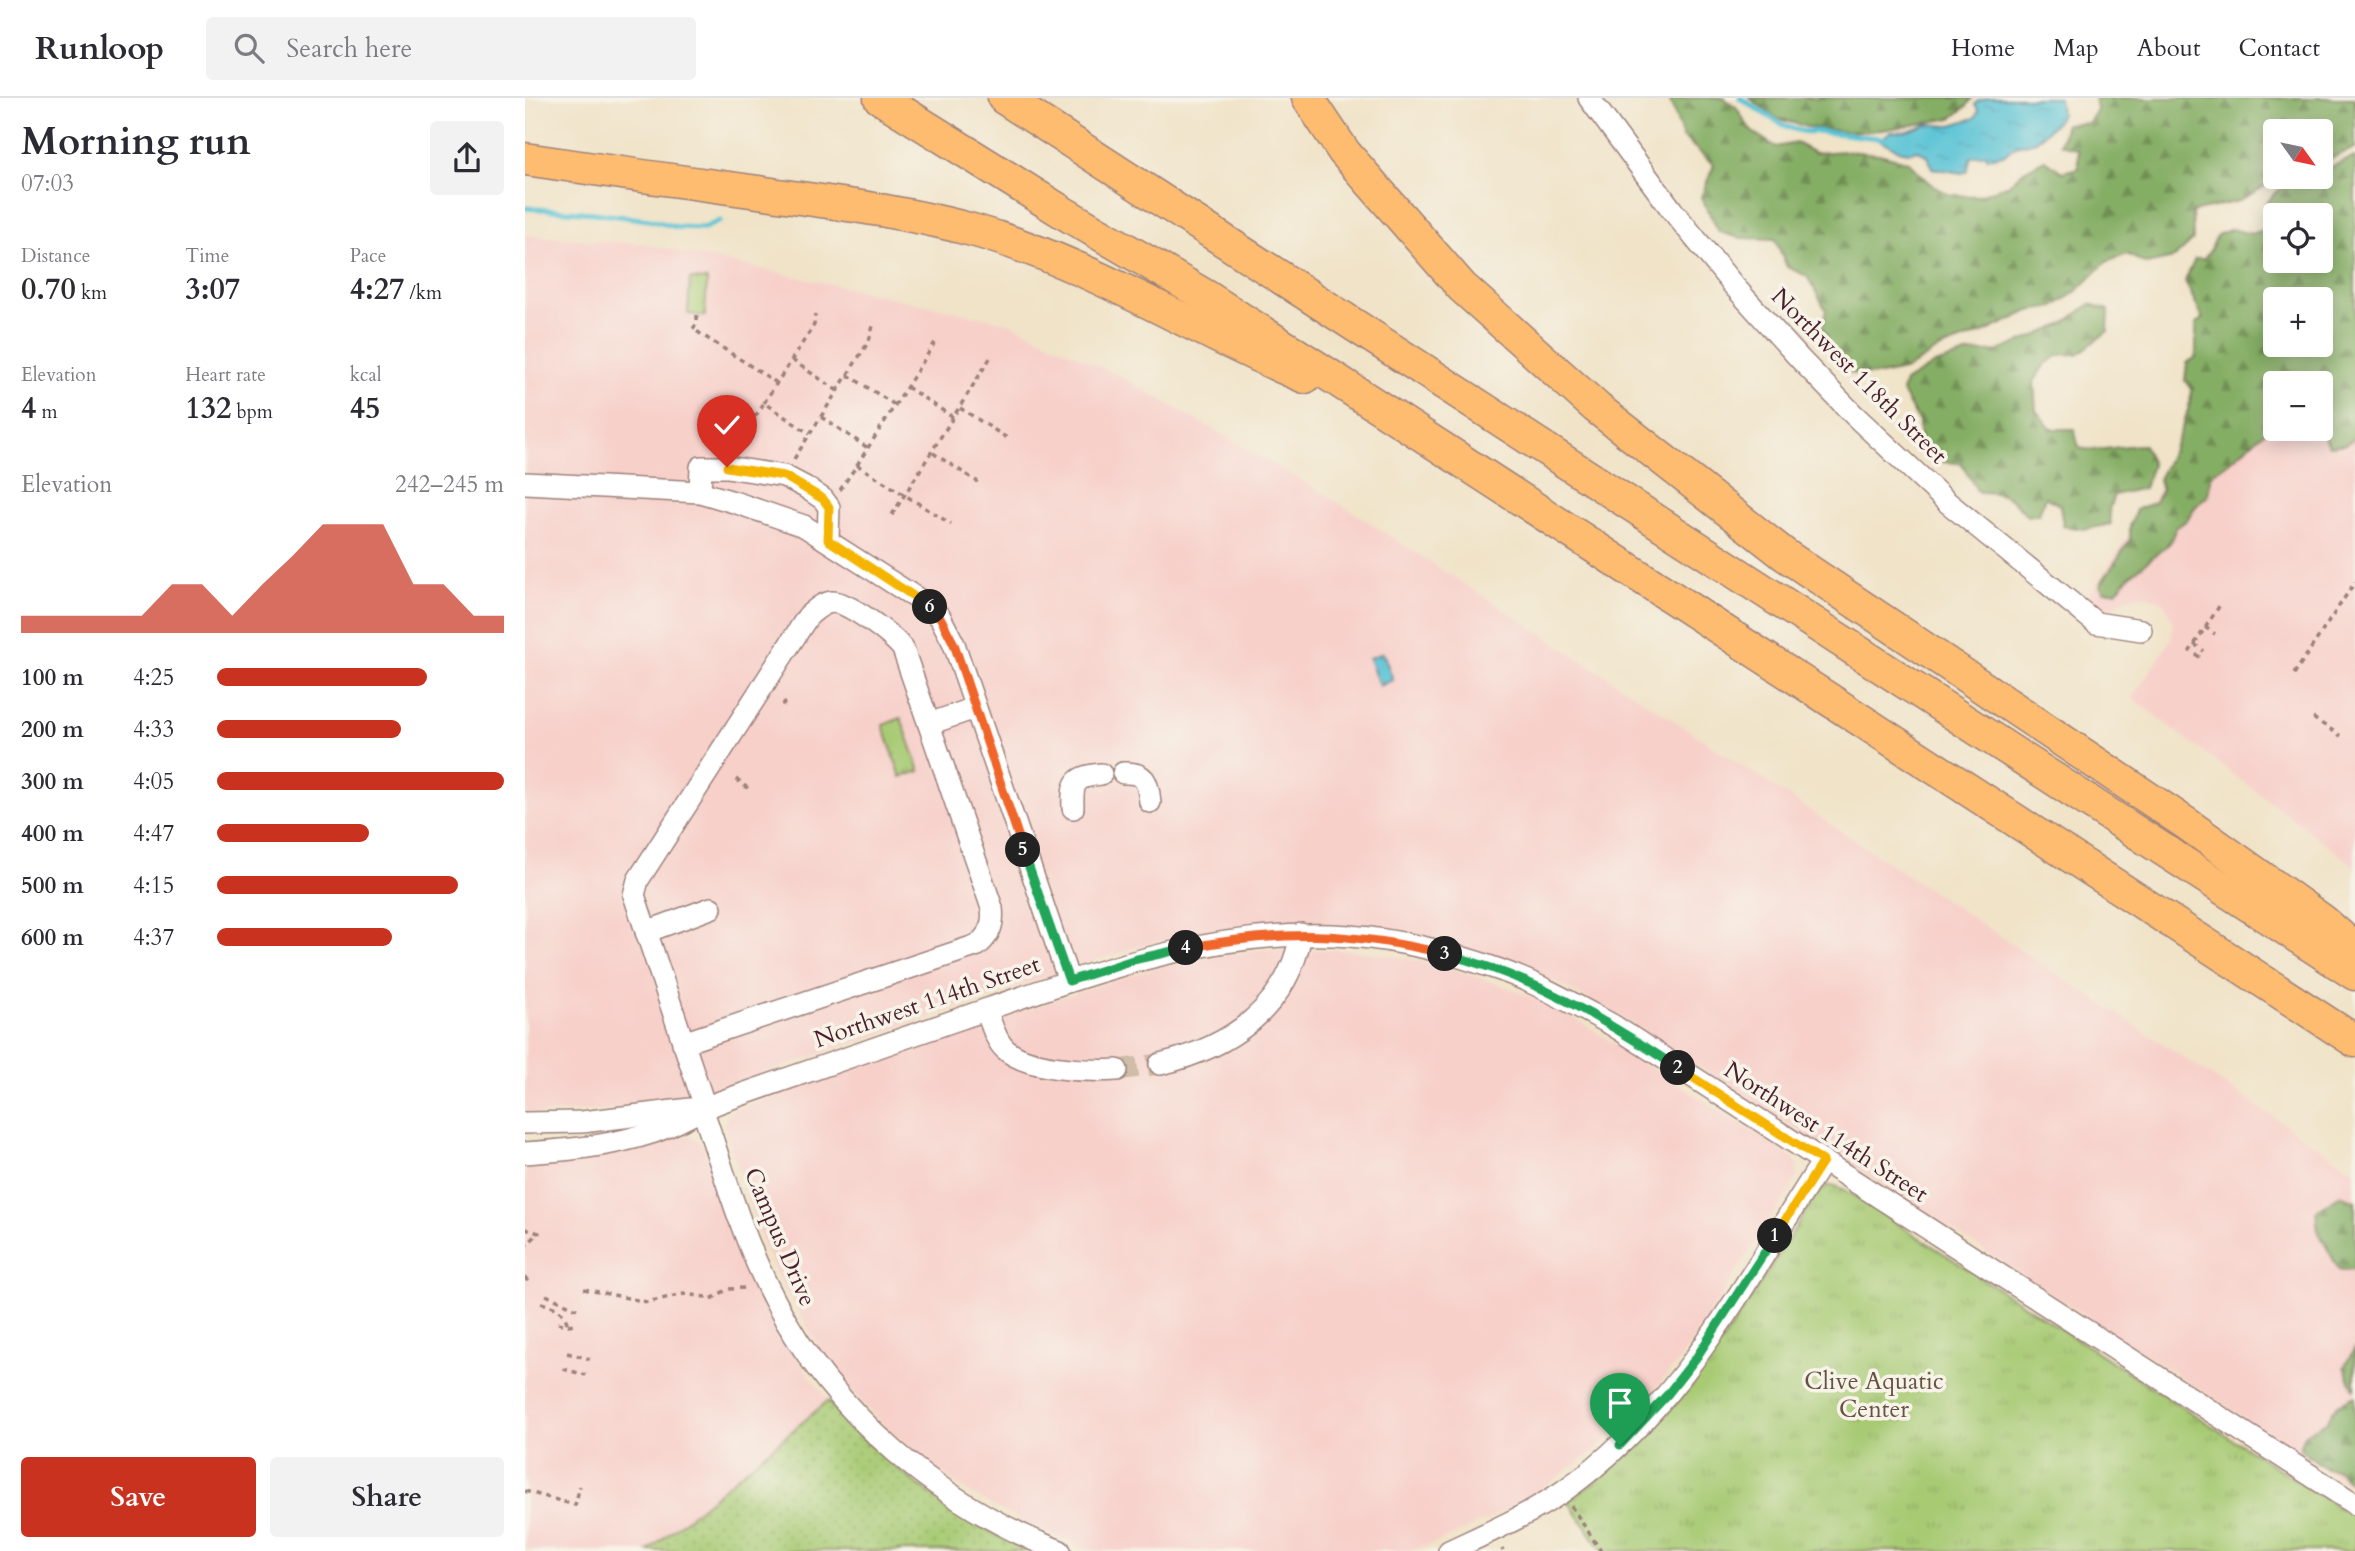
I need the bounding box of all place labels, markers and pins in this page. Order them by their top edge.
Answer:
pin [697,395,757,467]
pin: 6 [913,589,947,624]
pin: 5 [1005,832,1041,868]
pin: 4 [1169,930,1203,966]
pin: 3 [1427,936,1462,972]
pin: 2 [1661,1051,1695,1086]
pin: 1 [1757,1218,1793,1254]
pin [1590,1373,1650,1445]

